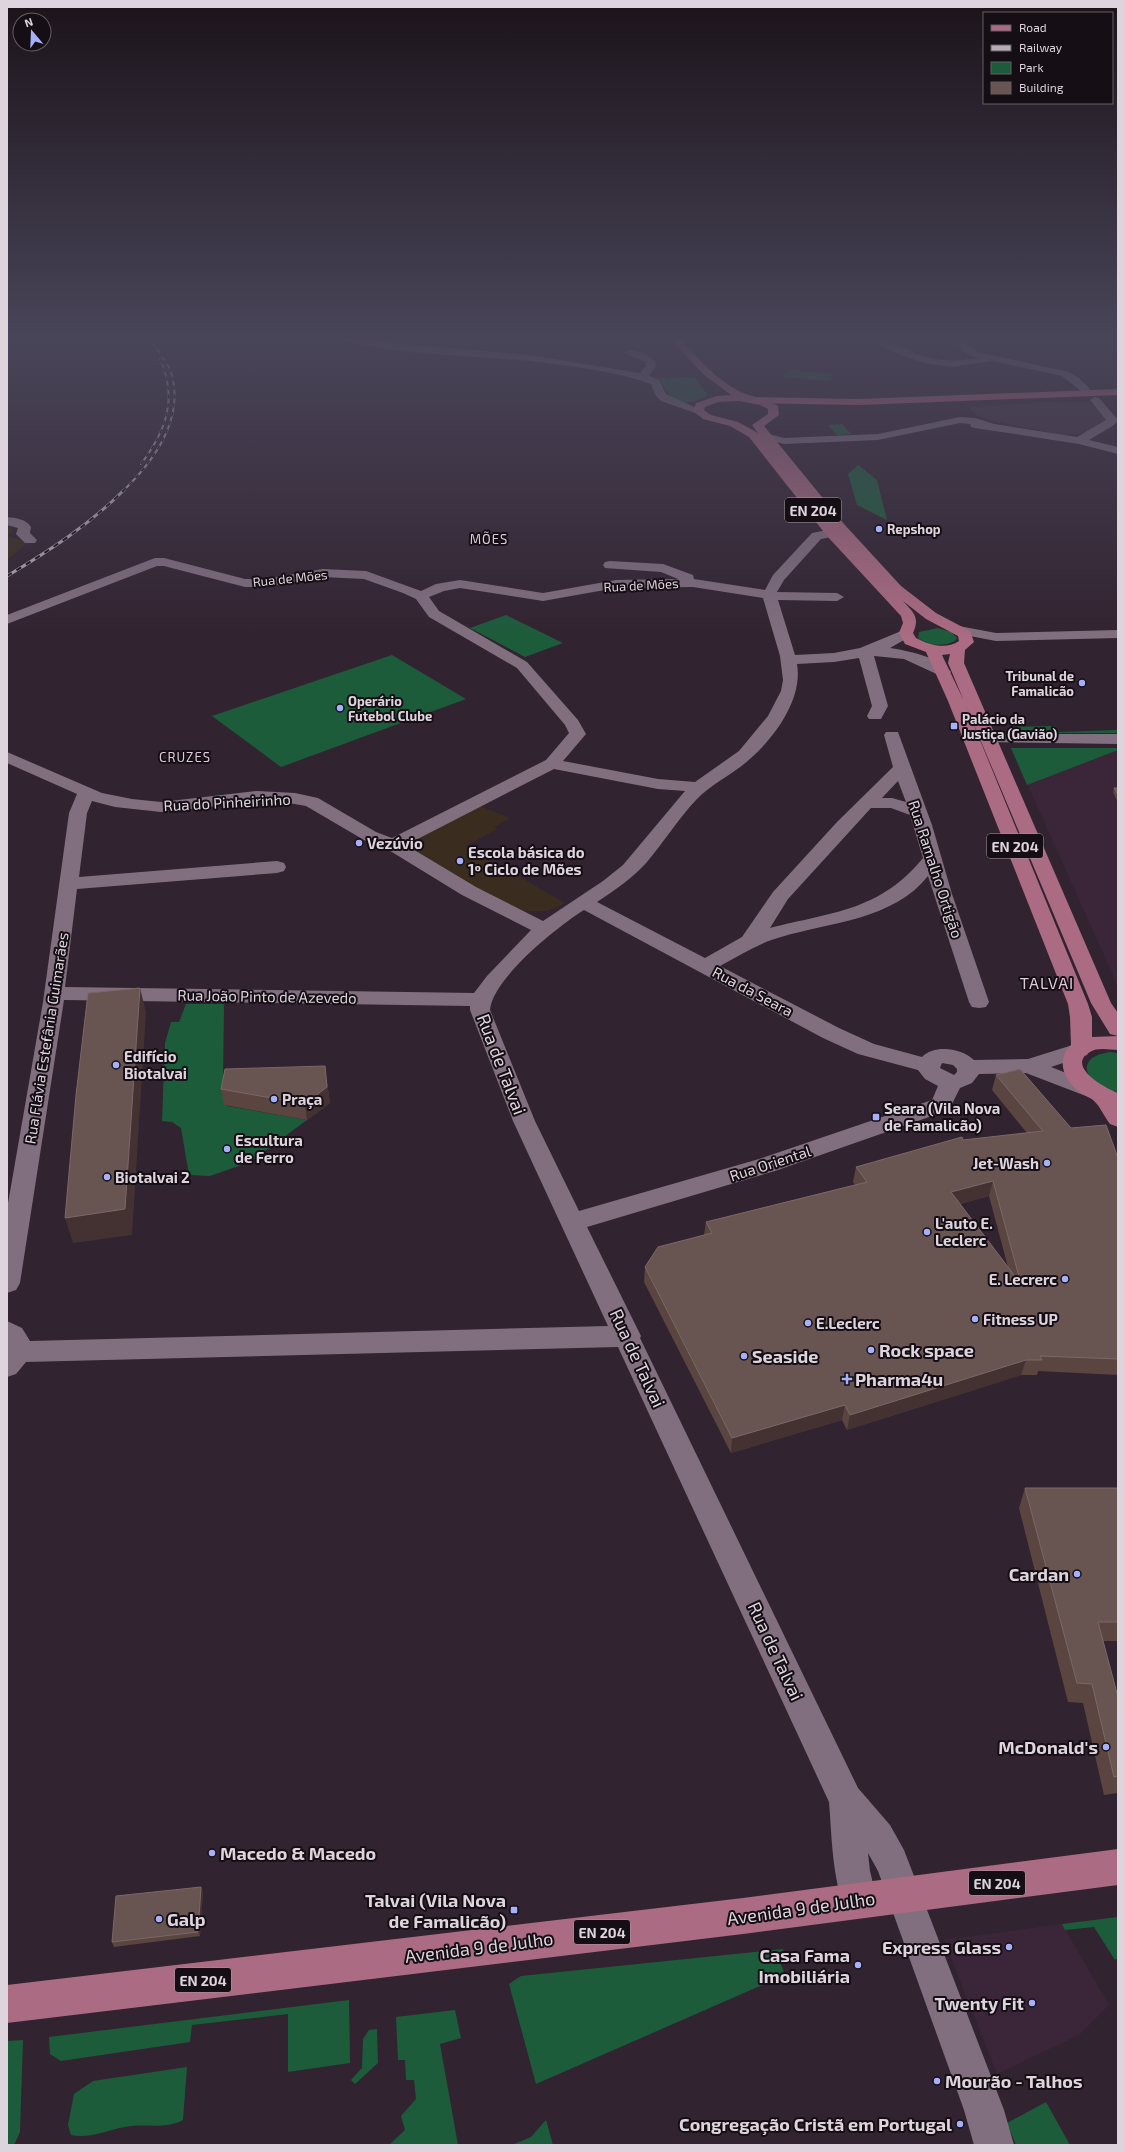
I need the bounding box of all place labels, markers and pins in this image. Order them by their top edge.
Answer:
place label: Repshop [887,521,941,537]
marker: Repshop [874,524,884,534]
place label: Tribunal de Famalicão [1005,668,1074,699]
marker: Tribunal de Famalicão [1077,678,1087,688]
place label: Operário Futebol Clube [348,693,432,724]
marker: Operário Futebol Clube [335,703,345,713]
place label: Palácio da Justiça (Gavião) [962,711,1058,743]
marker: Palácio da Justiça (Gavião) [949,721,959,731]
place label: Vezúvio [367,834,423,852]
marker: Vezúvio [354,838,364,848]
place label: Escola básica do 1º Ciclo de Mões [468,843,585,878]
marker: Escola básica do 1º Ciclo de Mões [455,856,465,866]
place label: Edifício Biotalvai [124,1047,187,1082]
marker: Edifício Biotalvai [111,1060,121,1070]
place label: Praça [282,1090,322,1110]
marker: Praça [269,1094,279,1104]
place label: Seara (Vila Nova de Famalicão) [884,1099,1000,1134]
marker: Seara (Vila Nova de Famalicão) [871,1112,881,1122]
place label: Escultura de Ferro [235,1131,303,1166]
marker: Escultura de Ferro [222,1144,232,1154]
place label: Jet-Wash [973,1154,1039,1172]
marker: Jet-Wash [1042,1158,1052,1168]
place label: Biotalvai 2 [115,1168,190,1186]
marker: Biotalvai 2 [102,1172,112,1182]
place label: L'auto E. Leclerc [935,1214,993,1249]
marker: L'auto E. Leclerc [922,1227,932,1237]
place label: E. Lecrerc [989,1270,1057,1288]
marker: E. Lecrerc [1060,1274,1070,1284]
place label: Fitness UP [983,1310,1058,1328]
place label: E.Leclerc [816,1314,880,1332]
marker: Fitness UP [970,1314,980,1324]
marker: E.Leclerc [803,1318,813,1328]
place label: Rock space [879,1339,974,1361]
place label: Seaside [752,1345,818,1367]
marker: Rock space [866,1345,876,1355]
marker: Seaside [739,1351,749,1361]
place label: Pharma4u [855,1368,943,1390]
marker: Pharma4u [842,1374,852,1384]
place label: Cardan [1009,1563,1069,1585]
marker: Cardan [1072,1569,1082,1579]
place label: McDonald's [998,1736,1098,1758]
marker: McDonald's [1101,1742,1111,1752]
place label: Macedo & Macedo [220,1842,376,1864]
marker: Macedo & Macedo [207,1848,217,1858]
place label: Talvai (Vila Nova de Famalicão) [365,1889,506,1932]
marker: Talvai (Vila Nova de Famalicão) [509,1905,519,1915]
place label: Galp [167,1908,206,1930]
marker: Galp [154,1914,164,1924]
place label: Express Glass [882,1936,1001,1958]
marker: Express Glass [1004,1942,1014,1952]
place label: Casa Fama Imobiliária [759,1944,850,1987]
marker: Casa Fama Imobiliária [853,1960,863,1970]
place label: Twenty Fit [935,1992,1025,2014]
marker: Twenty Fit [1027,1998,1037,2008]
place label: Mourão - Talhos [945,2070,1083,2092]
marker: Mourão - Talhos [932,2076,942,2086]
place label: Congregação Cristã em Portugal [679,2113,952,2136]
marker: Congregação Cristã em Portugal [955,2119,965,2129]

